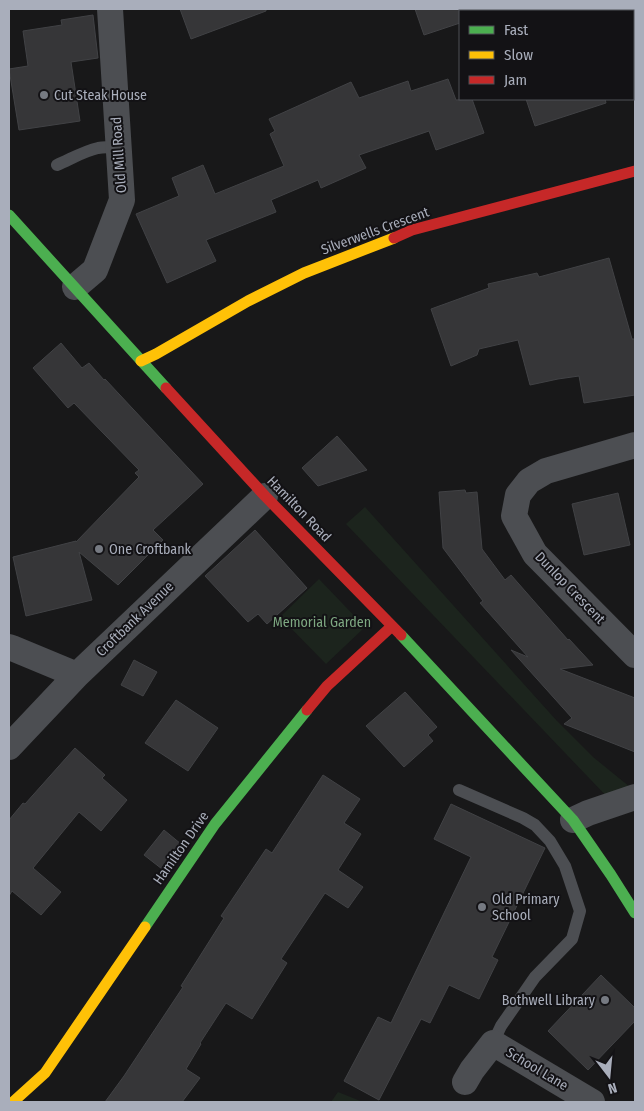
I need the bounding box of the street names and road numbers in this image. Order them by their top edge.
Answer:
street label: Old Mill Road [108,116,130,194]
street label: Silverwells Crescent [319,203,432,258]
street label: Hamilton Road [263,473,335,545]
street label: Dunlop Crescent [531,548,609,628]
street label: Croftbank Avenue [93,578,177,660]
street label: Hamilton Drive [150,808,212,888]
street label: School Lane [503,1044,571,1094]

